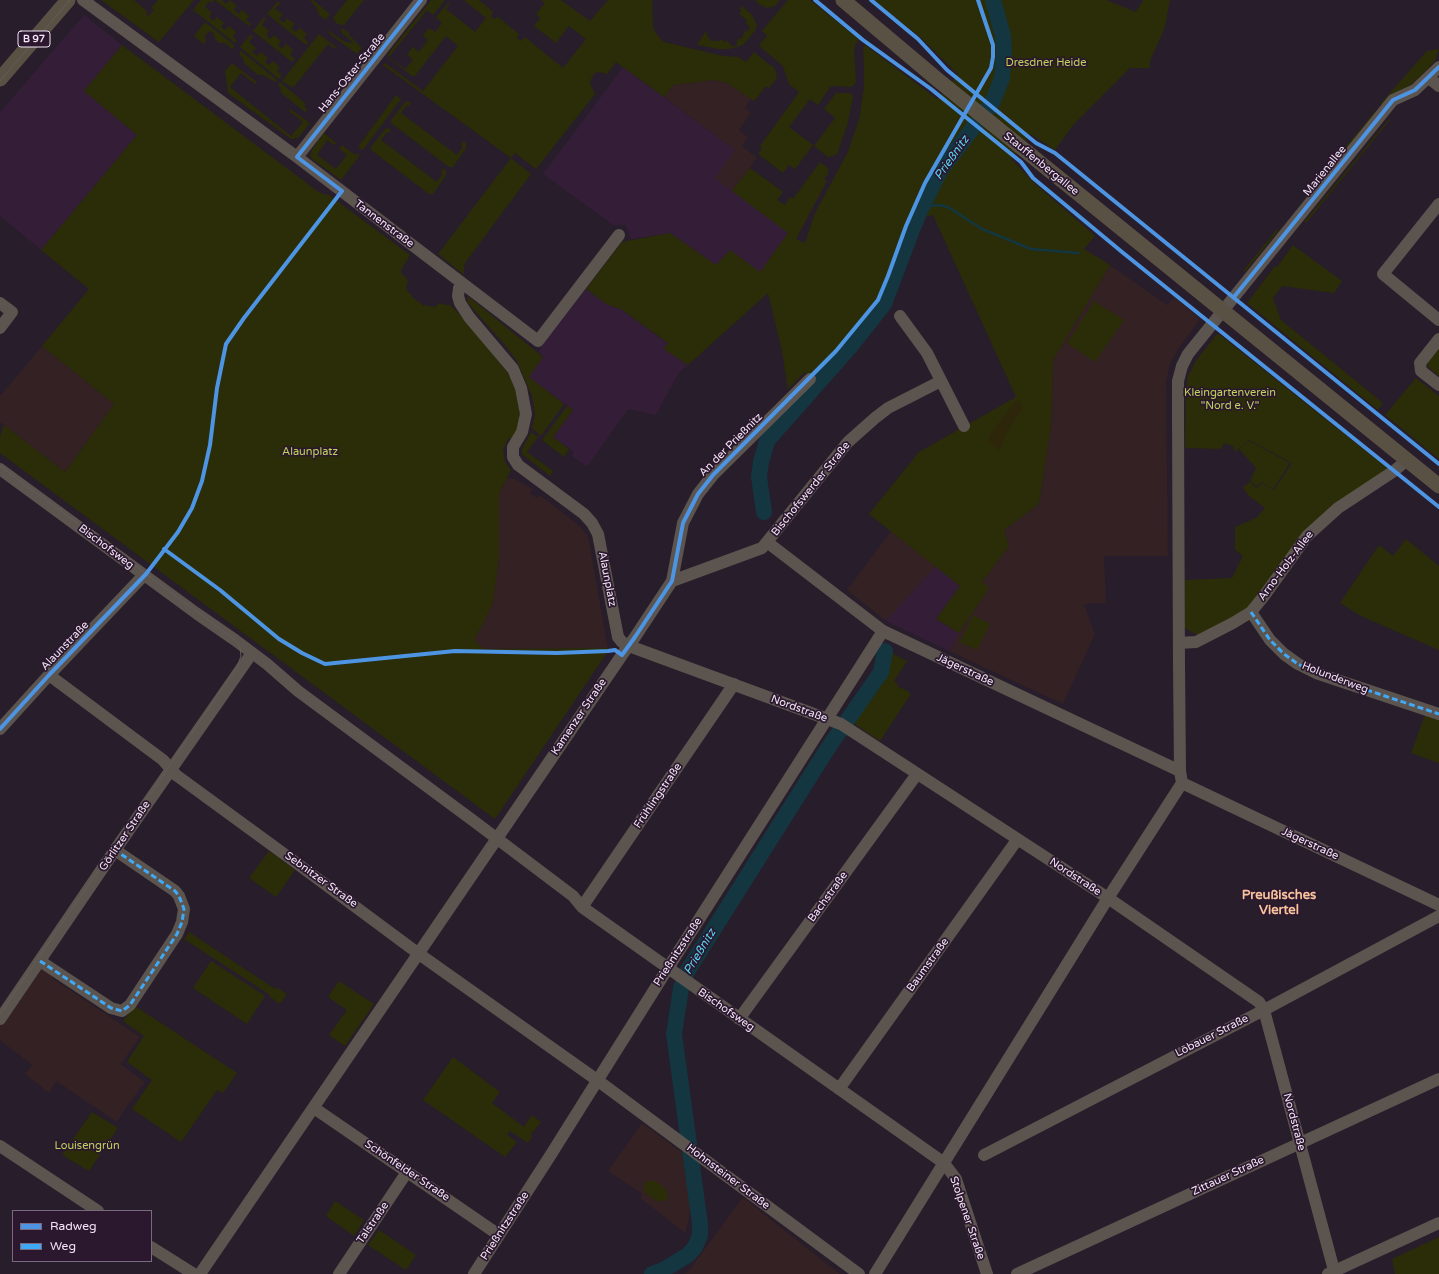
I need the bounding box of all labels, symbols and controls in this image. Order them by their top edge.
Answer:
road number: B 97 [18,31,50,47]
street label: Hans-Oster-Straße [316,31,388,115]
park label: Dresdner Heide [1006,56,1086,70]
street label: Stauffenbergallee [1001,130,1081,198]
water label: Prießnitz [932,133,972,183]
street label: Marienallee [1301,143,1349,199]
street label: Tannenstraße [352,197,416,251]
park label: Kleingartenverein "Nord e. V." [1184,386,1276,412]
street label: An der Prießnitz [697,411,765,479]
street label: Bischofswerder Straße [769,439,853,539]
park label: Alaunplatz [282,445,338,459]
street label: Bischofsweg [76,522,136,572]
street label: Arno-Holz-Allee [1256,529,1316,603]
street label: Alaunplatz [595,550,619,608]
street label: Alaunstraße [38,619,92,673]
street label: Jägerstraße [934,651,996,689]
street label: Holunderweg [1300,659,1370,697]
street label: Kamenzer Straße [549,676,609,758]
street label: Nordstraße [769,693,829,725]
street label: Frühlingstraße [631,761,685,831]
street label: Görlitzer Straße [97,798,153,874]
street label: Jägerstraße [1279,825,1341,863]
street label: Sebnitzer Straße [282,849,360,911]
street label: Nordstraße [1047,855,1103,899]
street label: Bachstraße [805,869,851,925]
district label: Preußisches Viertel [1242,888,1316,919]
street label: Prießnitzstraße [651,915,705,989]
water label: Prießnitz [681,927,719,977]
street label: Baumstraße [904,936,952,994]
street label: Bischofsweg [695,986,757,1034]
street label: Löbauer Straße [1173,1012,1251,1060]
street label: Nordstraße [1280,1092,1308,1152]
street label: Schönfelder Straße [362,1138,452,1204]
park label: Louisengrün [54,1139,120,1153]
street label: Hohnsteiner Straße [684,1141,772,1213]
street label: Zittauer Straße [1190,1153,1266,1199]
street label: Stolpener Straße [947,1175,987,1261]
street label: Prießnitzstraße [478,1189,532,1263]
street label: Talstraße [354,1200,392,1246]
legend [12,1210,152,1262]
text: Radweg [50,1219,97,1233]
text: Weg [50,1239,76,1253]

